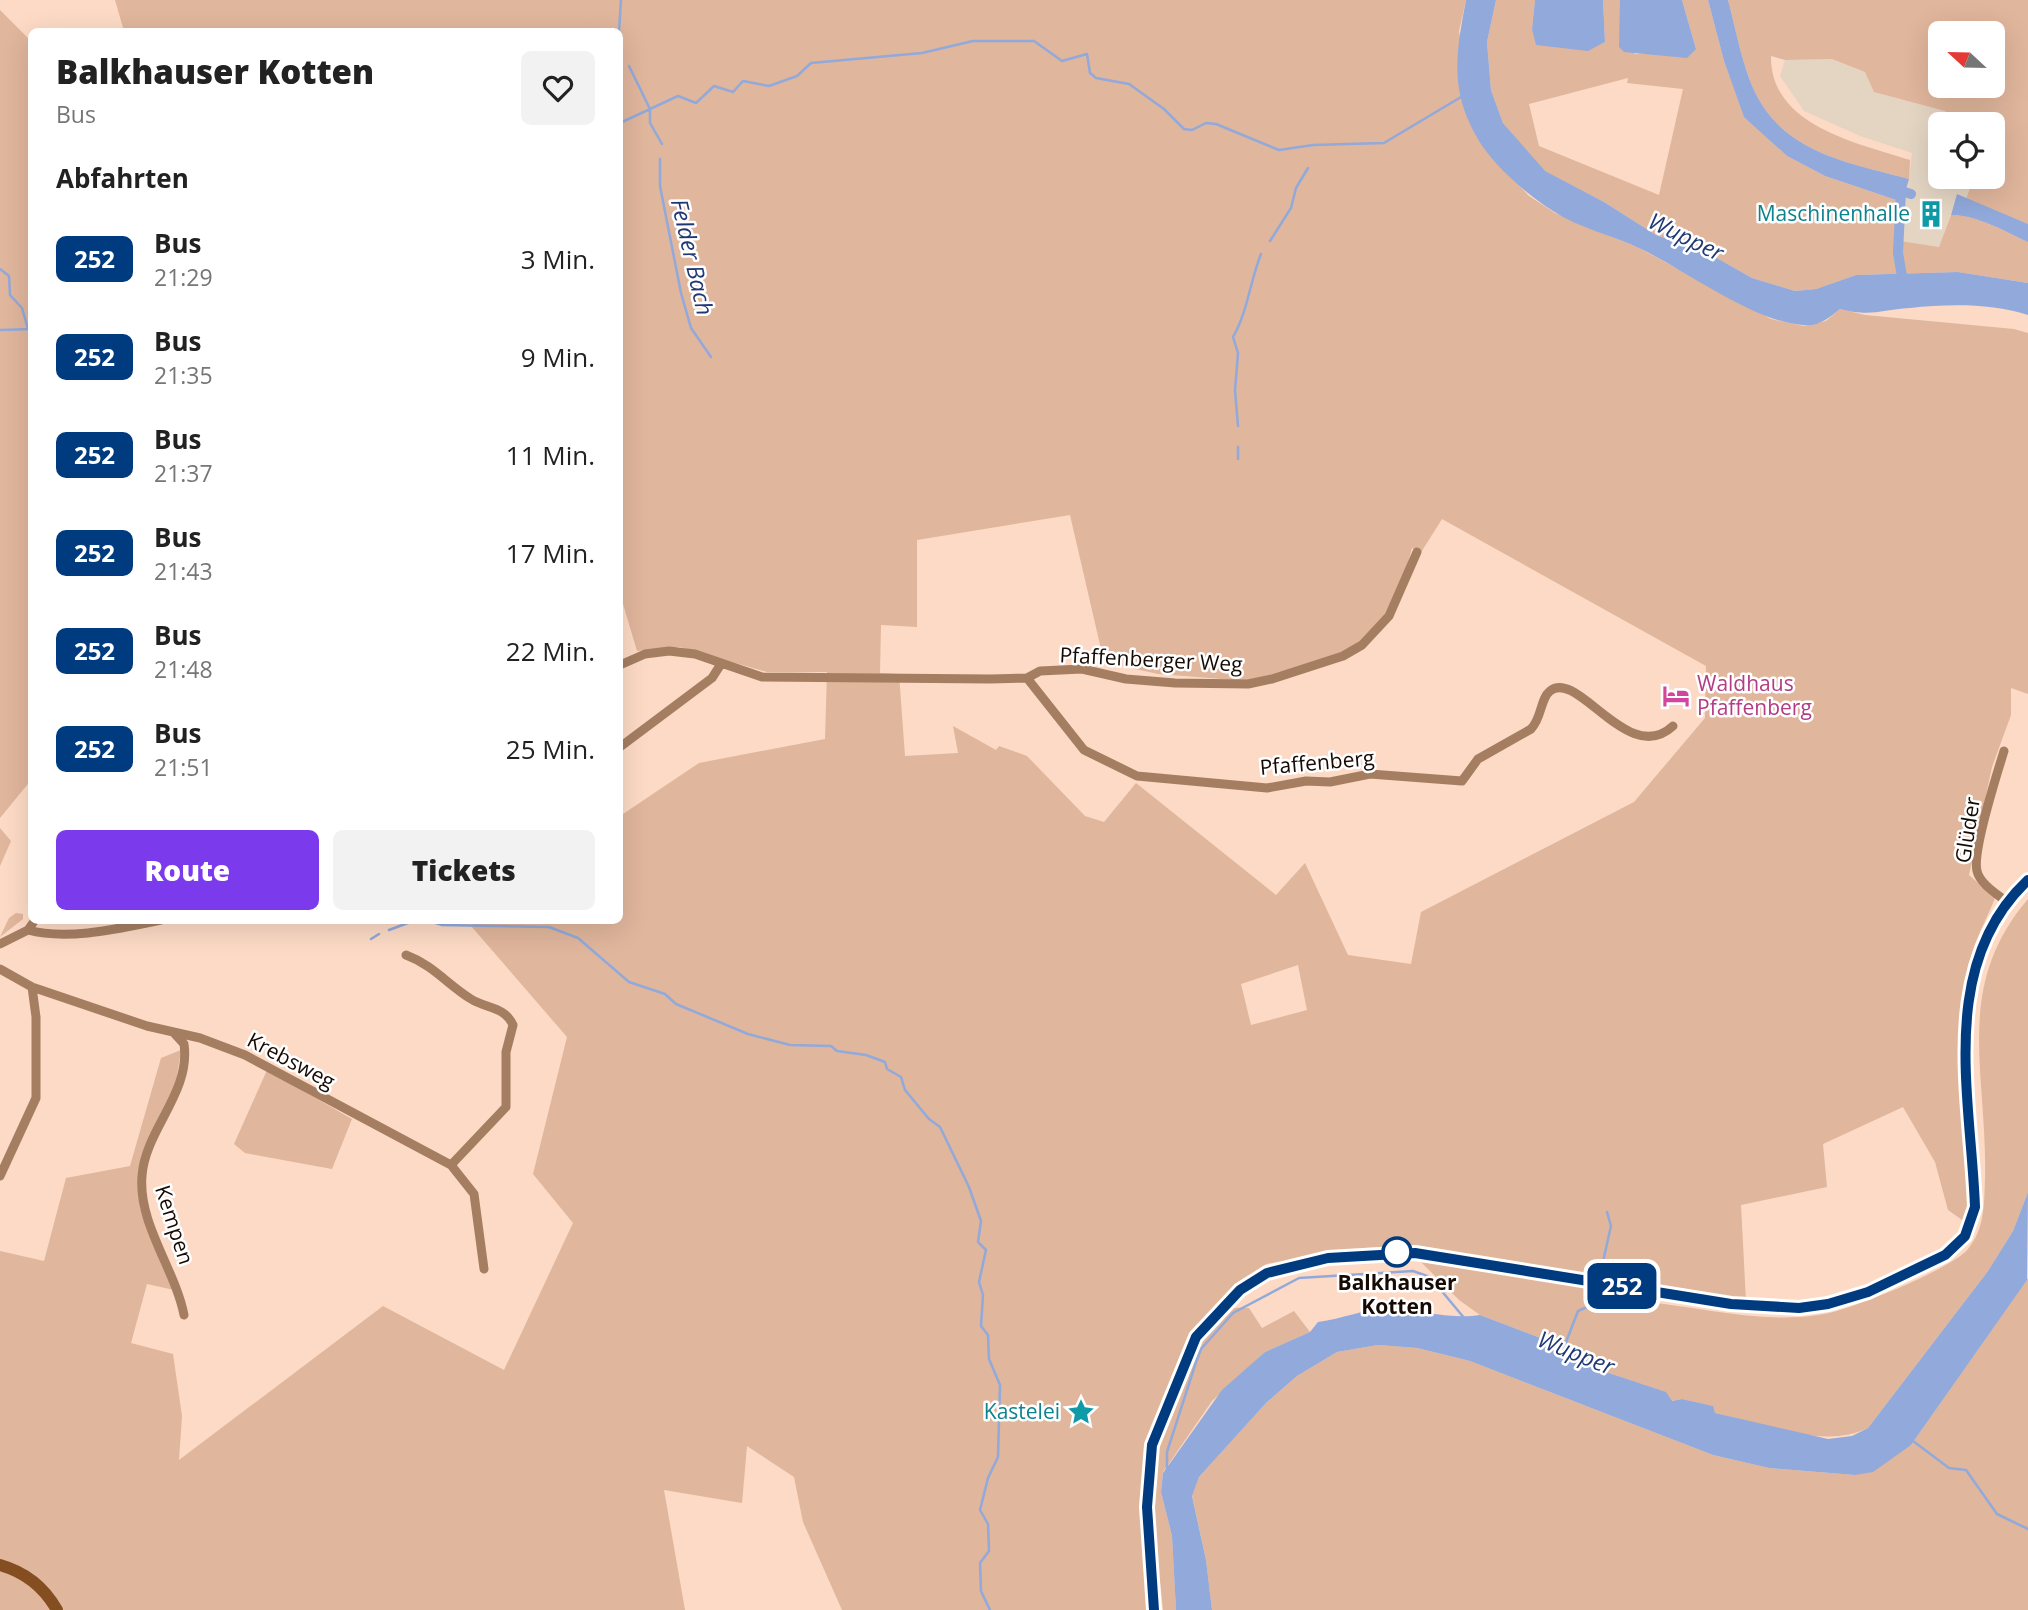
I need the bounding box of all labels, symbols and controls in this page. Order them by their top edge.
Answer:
north arrow [1928,21,2006,98]
map controls [1928,21,2005,189]
text: Balkhauser Kotten [56,49,374,94]
button: heart [521,51,595,125]
text: Bus [56,98,96,130]
button: locate [1928,112,2005,189]
text: Abfahrten [56,160,189,196]
water label: Felder Bach [664,195,722,318]
place label: Maschinenhalle [1757,199,1910,227]
building icon: Maschinenhalle [1916,199,1946,229]
water label: Wupper [1643,204,1730,268]
text: Bus [154,225,201,261]
text: 3 Min. [521,241,595,277]
text: 252 [74,242,115,275]
text: 21:29 [154,261,213,293]
text: Bus [154,323,201,359]
text: 9 Min. [521,339,595,375]
text: 252 [74,340,115,373]
text: 21:35 [154,359,213,391]
text: Bus [154,421,201,457]
text: 11 Min. [506,437,595,473]
text: 252 [74,438,115,471]
text: 21:37 [154,457,213,489]
text: Bus [154,519,201,555]
text: 17 Min. [506,535,595,571]
text: 252 [74,536,115,569]
text: 21:43 [154,555,213,587]
text: Bus [154,617,201,653]
text: 22 Min. [506,633,595,669]
text: 252 [74,634,115,667]
street label: Pfaffenberger Weg [1059,640,1243,678]
text: 21:48 [154,653,213,685]
place label: Waldhaus Pfaffenberg [1697,669,1812,721]
hotel icon: Waldhaus Pfaffenberg [1661,681,1691,711]
text: Bus [154,715,201,751]
text: 25 Min. [506,731,595,767]
text: 252 [74,732,115,765]
street label: Pfaffenberg [1259,743,1375,781]
text: 21:51 [154,751,213,783]
street label: Glüder [1948,794,1986,865]
button: Route [56,830,319,910]
button: Tickets [333,830,595,910]
street label: Krebsweg [243,1025,340,1095]
street label: Kempen [149,1182,201,1268]
marker: Balkhauser Kotten [1382,1237,1412,1267]
line badge: 252 [1582,1263,1662,1309]
place label: Balkhauser Kotten [1338,1268,1457,1320]
text: 252 [1601,1269,1643,1302]
water label: Wupper [1533,1322,1620,1382]
place label: Kastelei [984,1397,1060,1425]
place icon: Kastelei [1066,1397,1096,1427]

